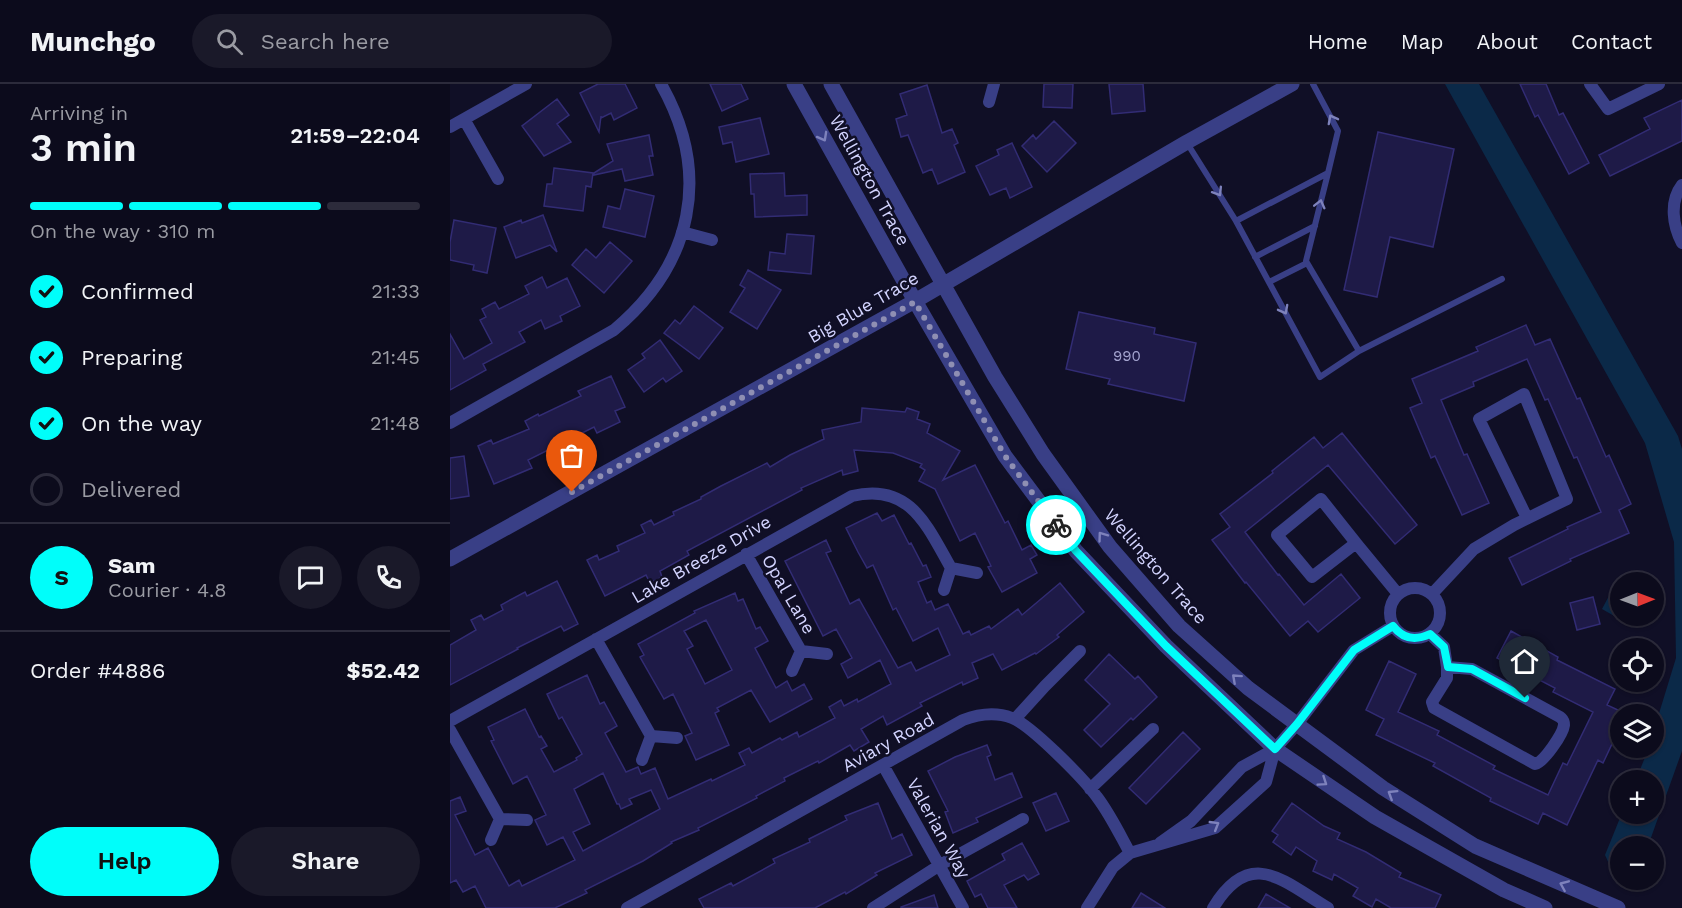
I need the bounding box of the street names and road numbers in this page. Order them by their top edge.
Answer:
street label: Wellington Trace [825,111,915,249]
street label: Big Blue Trace [804,267,922,347]
street label: Wellington Trace [1100,504,1212,628]
street label: Lake Breeze Drive [627,510,775,608]
street label: Opal Lane [758,550,820,638]
street label: Aviary Road [838,708,938,776]
street label: Valerian Way [903,774,976,882]

